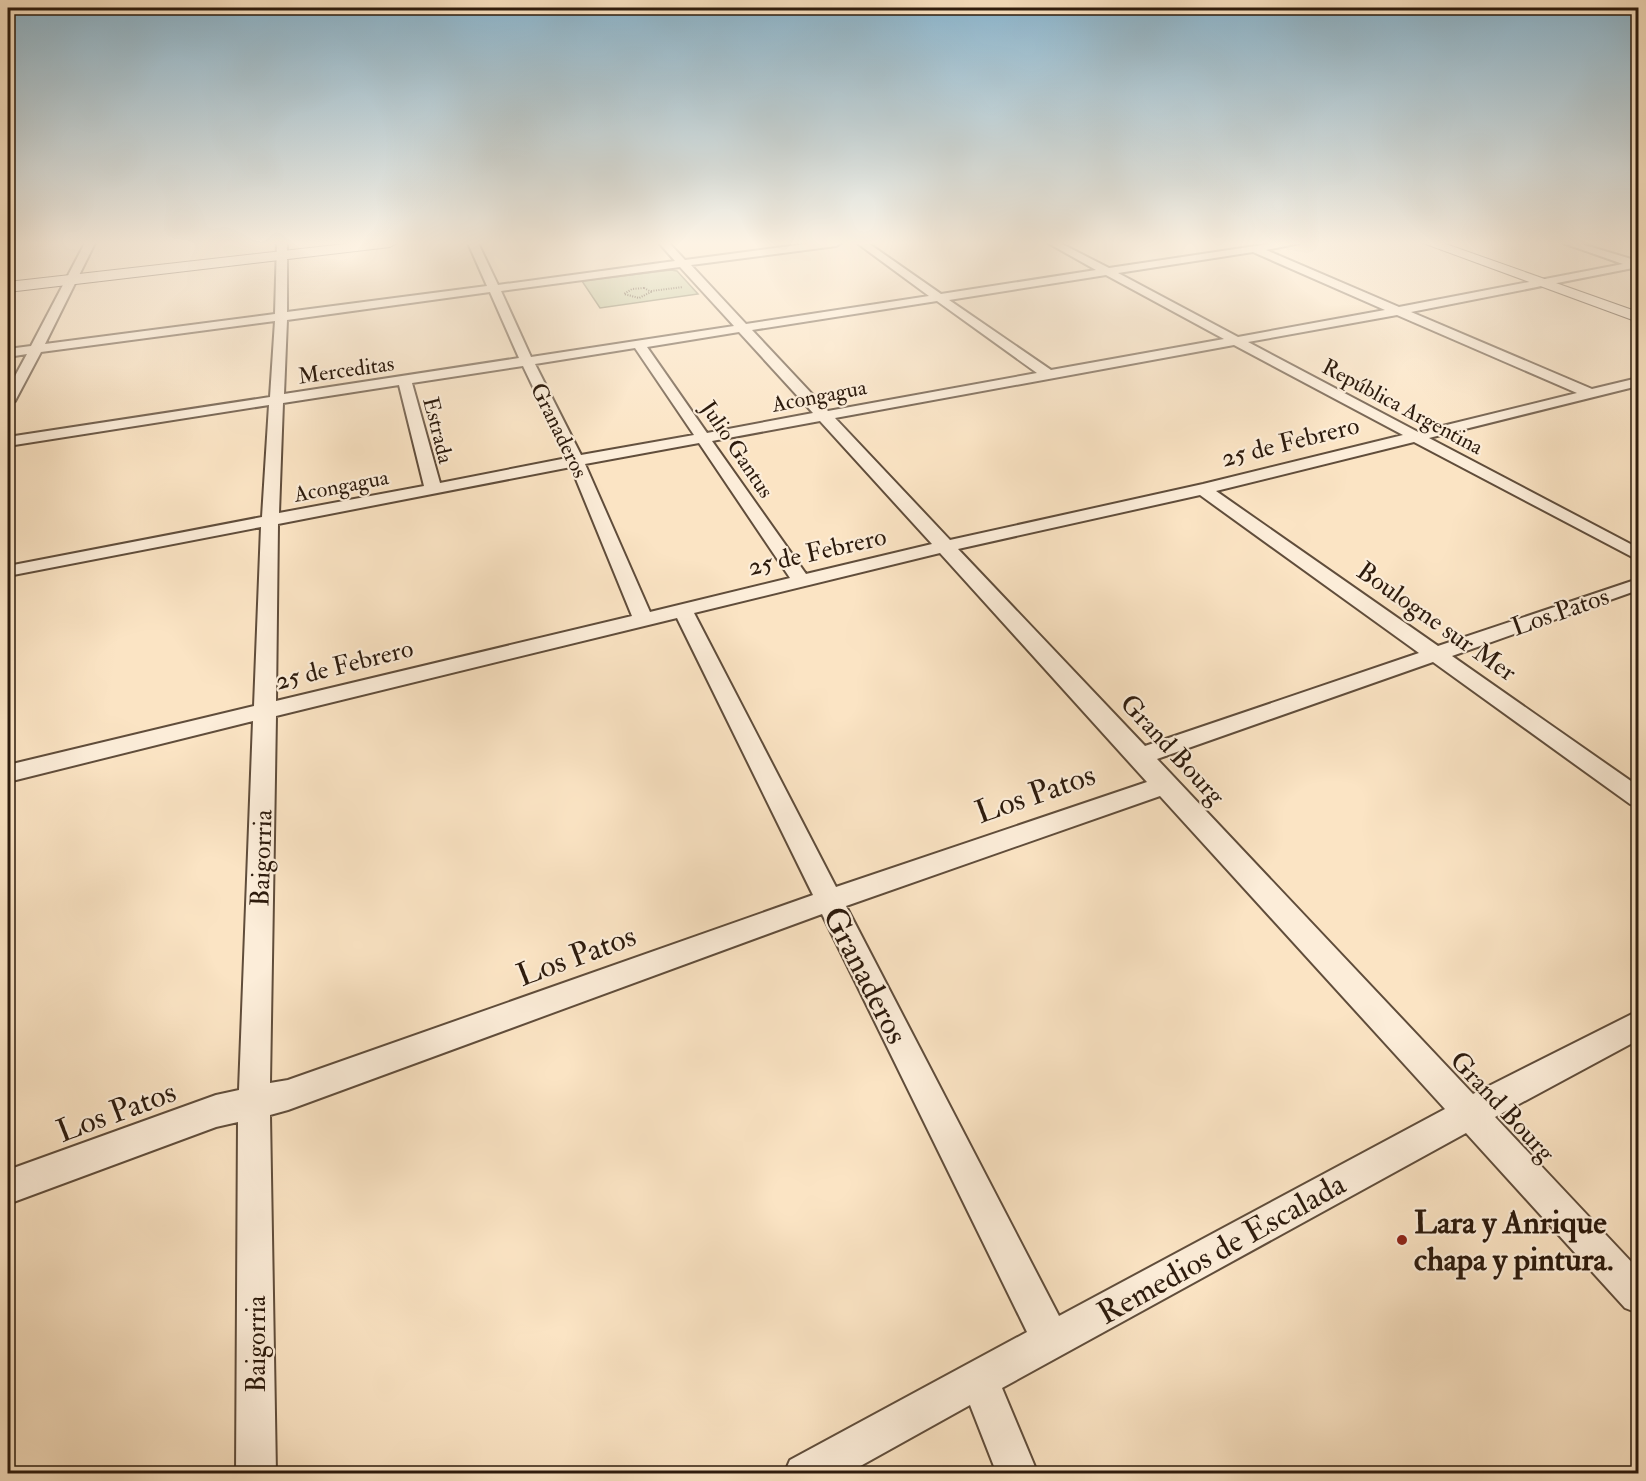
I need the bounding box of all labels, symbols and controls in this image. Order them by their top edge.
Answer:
street label: Merceditas [296,349,396,391]
street label: República Argentina [1317,353,1489,462]
street label: Acongagua [768,373,870,419]
street label: Granaderos [524,378,594,483]
street label: Estrada [416,394,460,467]
street label: Julio Gantus [694,395,780,504]
street label: 25 de Febrero [1218,409,1362,475]
street label: Acongagua [290,463,392,509]
street label: 25 de Febrero [745,521,889,583]
street label: Boulogne sur Mer [1350,555,1523,689]
street label: Los Patos [1507,580,1613,643]
street label: 25 de Febrero [272,632,416,698]
street label: Grand Bourg [1113,688,1232,812]
street label: Los Patos [970,755,1101,833]
street label: Baigorria [244,809,280,907]
street label: Granaderos [813,900,917,1051]
street label: Los Patos [511,916,642,996]
street label: Grand Bourg [1443,1045,1562,1169]
street label: Los Patos [51,1072,182,1152]
street label: Remedios de Escalada [1090,1164,1353,1334]
place label: Lara y Anrique chapa y pintura. [1414,1203,1613,1280]
marker: Lara y Anrique chapa y pintura. [1395,1233,1409,1247]
street label: Baigorria [241,1295,273,1392]

